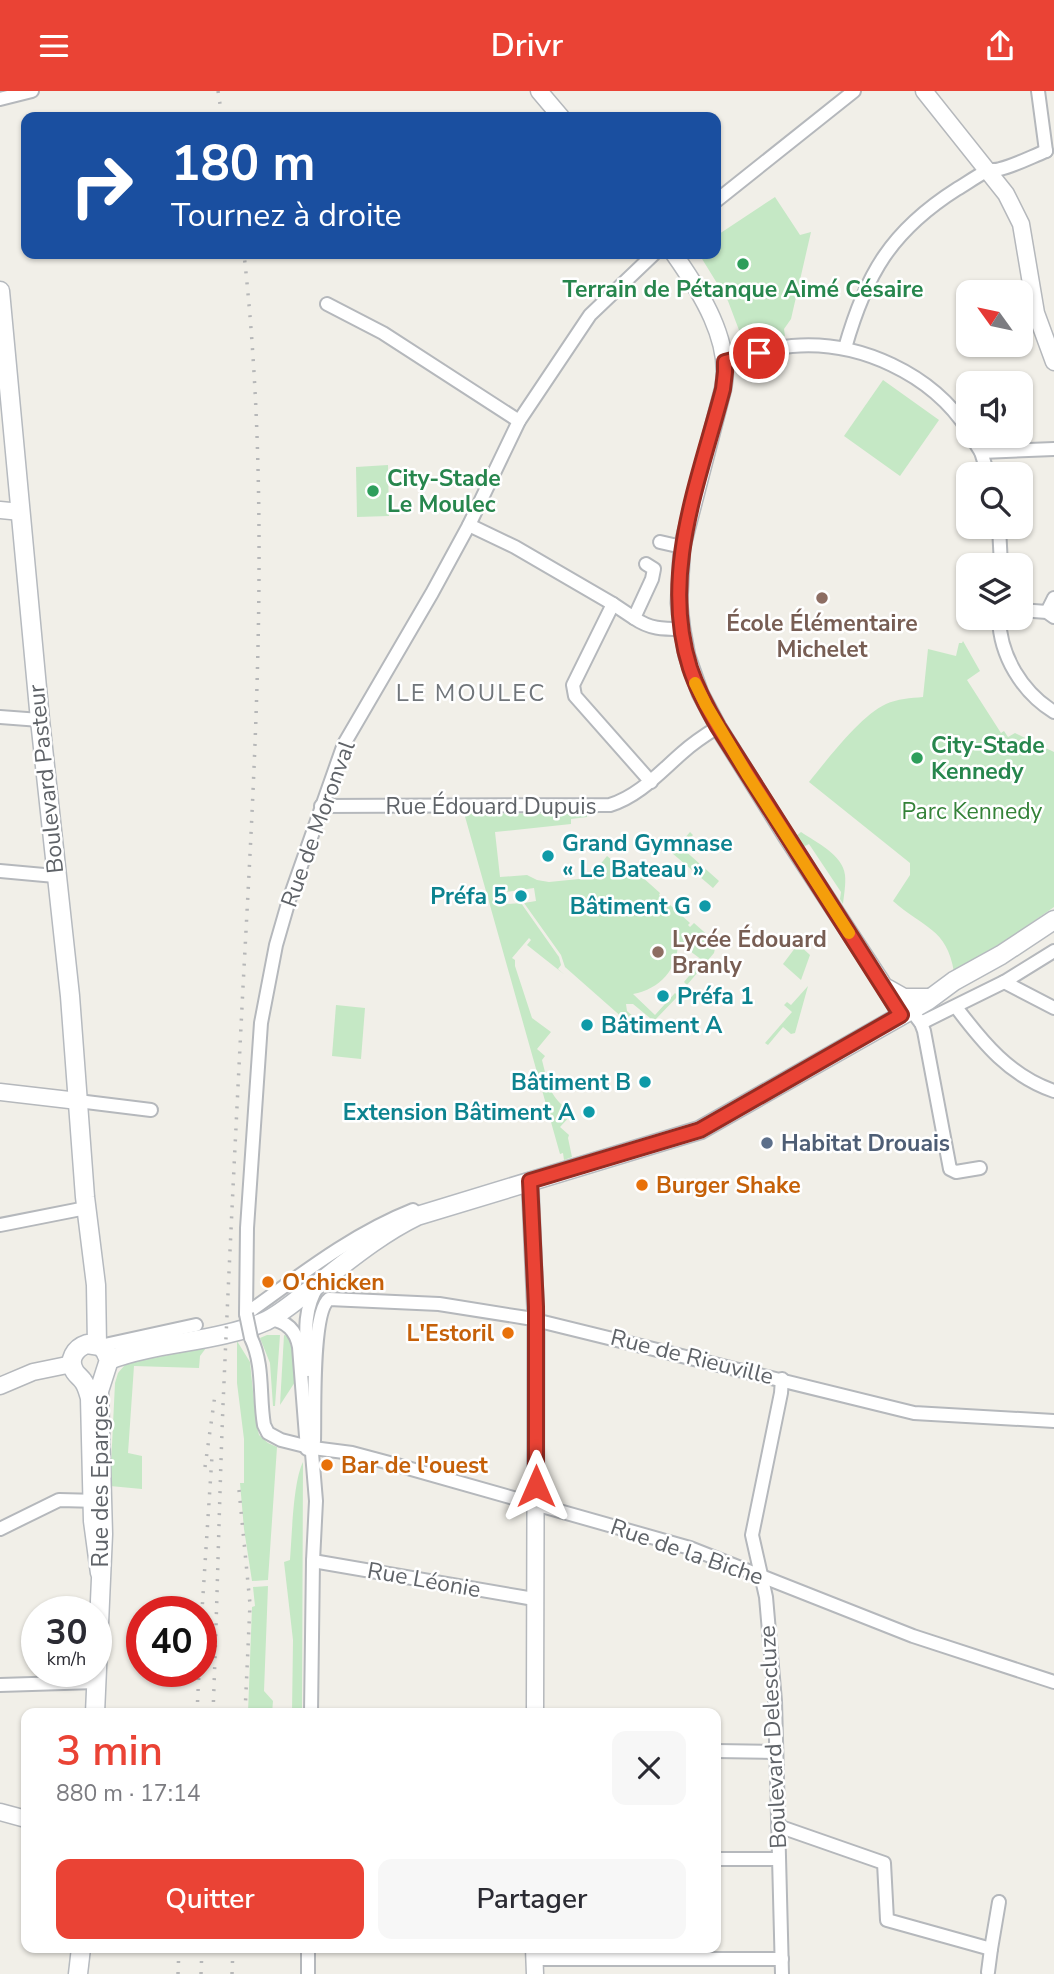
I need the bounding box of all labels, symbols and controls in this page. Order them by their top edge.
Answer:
text: Drivr [491,24,563,67]
icon: menu [35,27,73,65]
icon: share [981,27,1019,65]
text: 180 m [171,130,315,197]
icon: right [56,140,147,231]
text: Tournez à droite [171,194,402,237]
marker: Terrain de Pétanque Aimé Césaire [735,256,751,272]
place label: Terrain de Pétanque Aimé Césaire [562,274,924,305]
north arrow [956,280,1032,357]
map controls [956,280,1033,630]
pin [729,323,789,383]
icon: arrive [740,334,778,372]
button: sound [956,371,1033,448]
button: search [956,462,1033,539]
place label: City-Stade Le Moulec [387,463,501,520]
marker: City-Stade Le Moulec [365,483,381,499]
button: layers [956,553,1033,630]
marker: École Élémentaire Michelet [814,590,830,606]
place label: École Élémentaire Michelet [726,608,918,665]
district label: LE MOULEC [396,677,546,709]
street label: Boulevard Pasteur [21,682,71,875]
place label: City-Stade Kennedy [931,730,1045,787]
street label: Rue de Moronval [274,736,363,911]
marker: City-Stade Kennedy [909,750,925,766]
street label: Rue Édouard Dupuis [385,791,597,822]
park label: Parc Kennedy [902,796,1043,827]
place label: Grand Gymnase « Le Bateau » [562,828,733,885]
marker: Grand Gymnase « Le Bateau » [540,848,556,864]
place label: Préfa 5 [430,881,507,912]
marker: Préfa 5 [513,888,529,904]
place label: Bâtiment G [570,891,691,922]
marker: Bâtiment G [697,898,713,914]
place label: Lycée Édouard Branly [672,924,827,981]
marker: Lycée Édouard Branly [650,944,666,960]
place label: Préfa 1 [677,981,754,1012]
marker: Préfa 1 [655,988,671,1004]
place label: Bâtiment A [601,1010,723,1041]
marker: Bâtiment A [579,1017,595,1033]
place label: Bâtiment B [511,1067,631,1098]
marker: Bâtiment B [637,1074,653,1090]
place label: Extension Bâtiment A [343,1097,576,1128]
marker: Extension Bâtiment A [581,1104,597,1120]
place label: Habitat Drouais [781,1128,950,1159]
marker: Habitat Drouais [759,1135,775,1151]
place label: Burger Shake [656,1170,801,1201]
marker: Burger Shake [634,1177,650,1193]
place label: O'chicken [282,1267,385,1298]
marker: O'chicken [260,1274,276,1290]
place label: L'Estoril [407,1318,495,1349]
street label: Rue de Rieuville [607,1322,777,1392]
marker: L'Estoril [500,1325,516,1341]
street label: Rue des Eparges [85,1395,116,1567]
position arrow [499,1449,573,1523]
place label: Bar de l'ouest [341,1450,488,1481]
marker: Bar de l'ouest [319,1457,335,1473]
street label: Rue de la Biche [606,1511,768,1593]
street label: Rue Léonie [365,1555,483,1605]
speed limit sign: 40 [126,1596,217,1687]
text: 30 [45,1609,88,1656]
street label: Boulevard Delescluze [752,1625,794,1849]
text: km/h [47,1647,86,1671]
text: 3 min [56,1723,163,1780]
button: close [612,1731,686,1805]
text: 880 m · 17:14 [56,1778,201,1809]
button: Quitter [56,1859,364,1939]
button: Partager [378,1859,686,1939]

